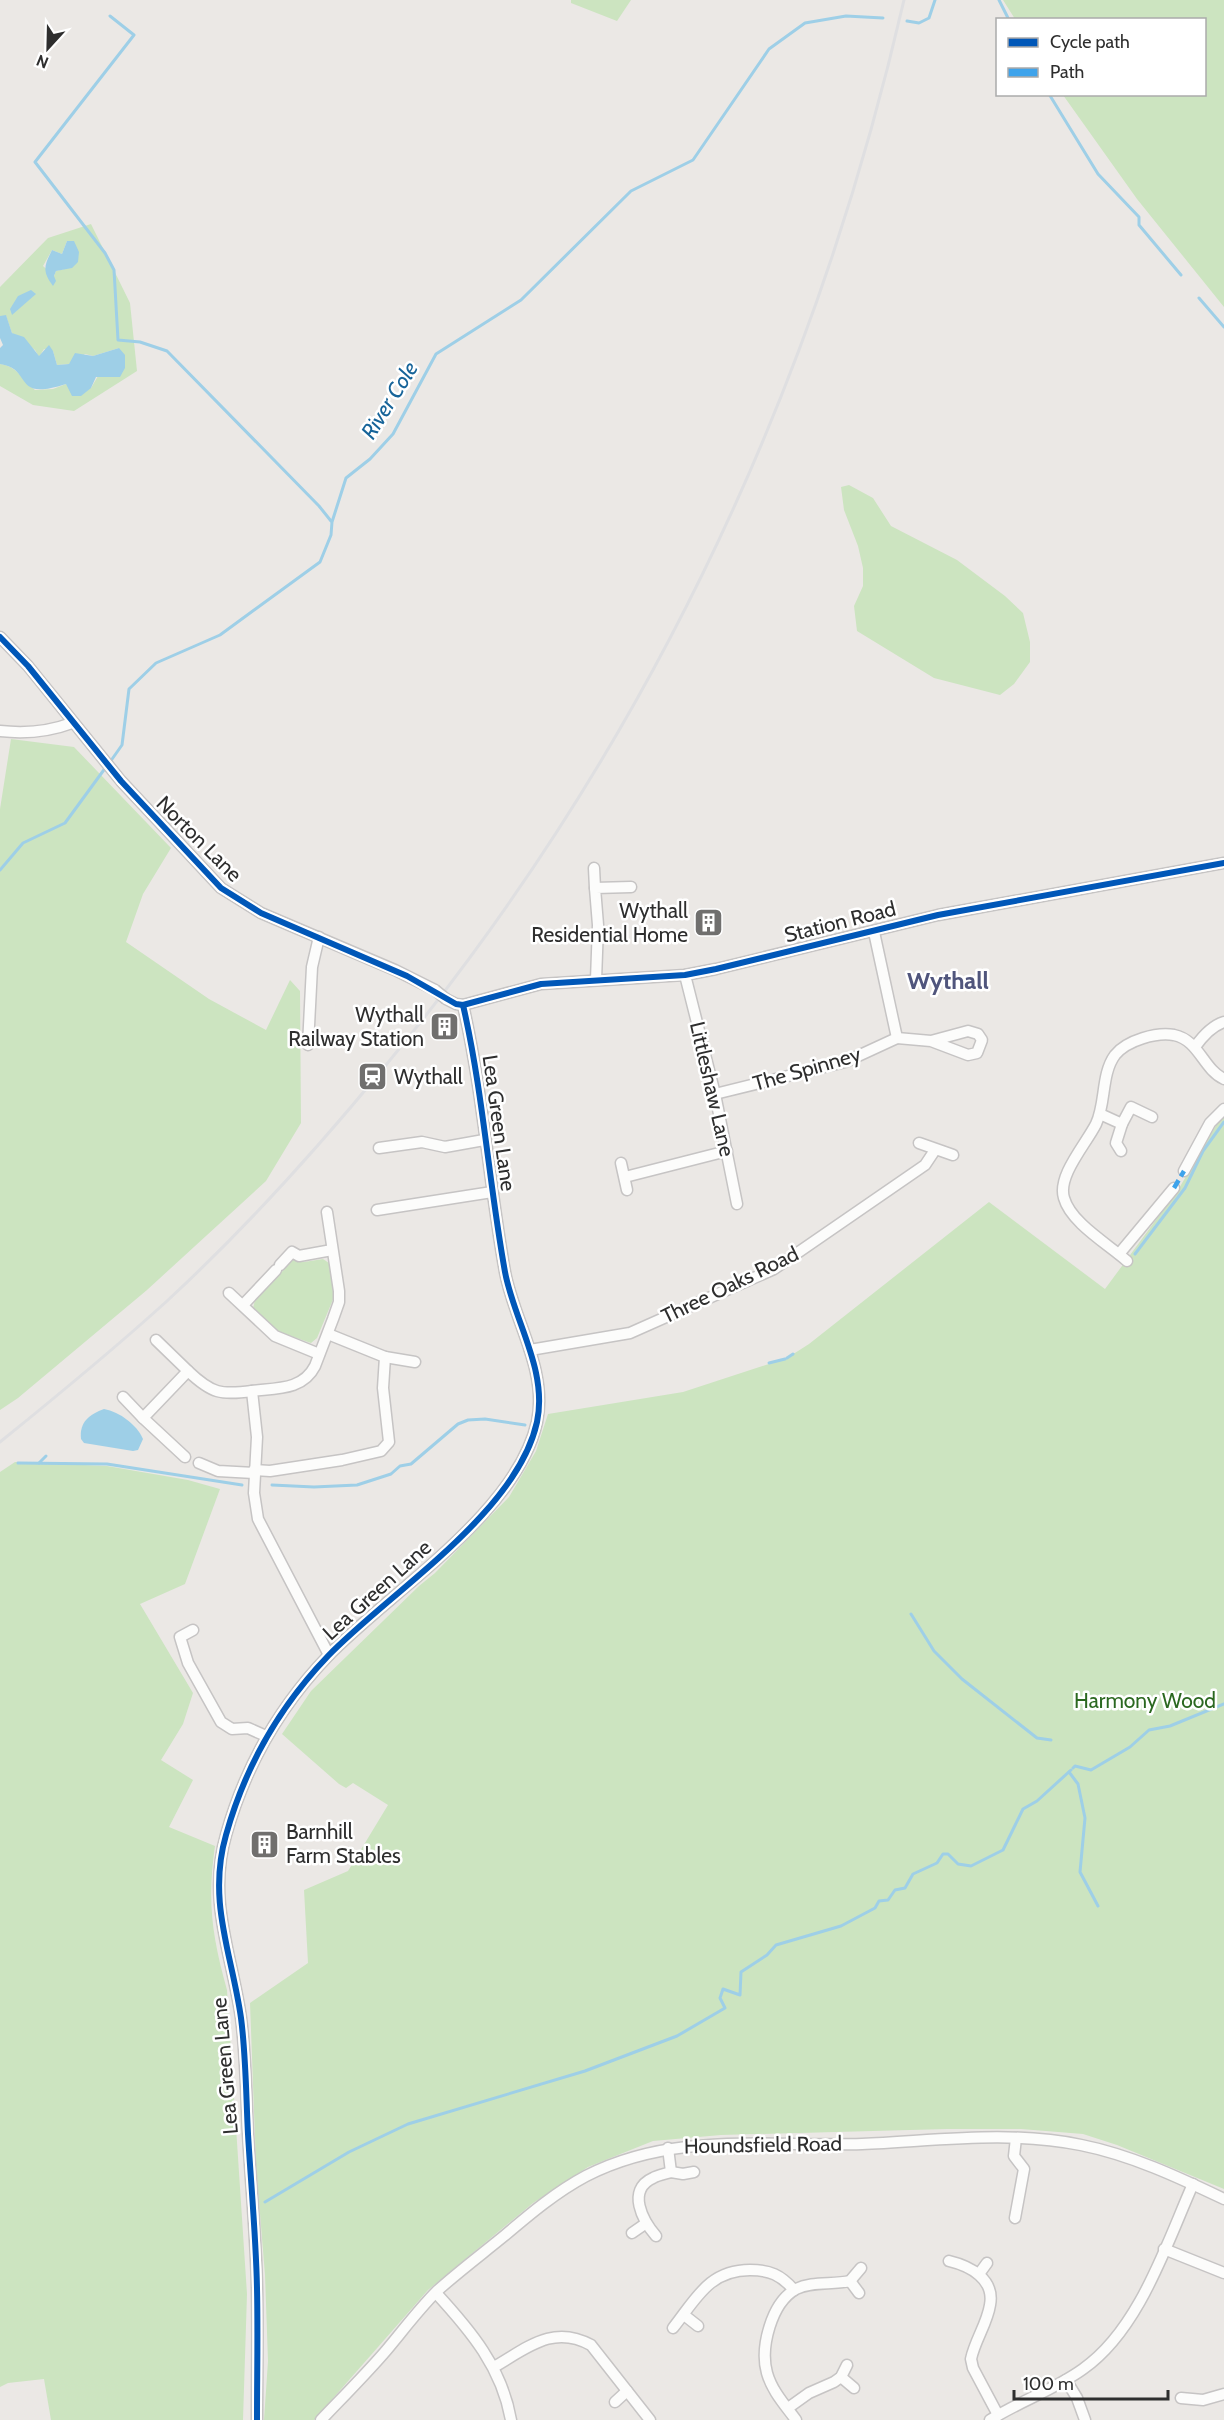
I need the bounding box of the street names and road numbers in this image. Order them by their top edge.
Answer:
street label: Norton Lane [151,791,248,887]
street label: Station Road [782,896,898,947]
street label: Littleshaw Lane [685,1019,740,1159]
street label: The Spinney [750,1041,864,1096]
street label: Lea Green Lane [478,1053,521,1193]
street label: Three Oaks Road [657,1241,802,1329]
street label: Lea Green Lane [317,1534,436,1645]
street label: Lea Green Lane [206,1996,243,2136]
street label: Houndsfield Road [684,2131,842,2158]

